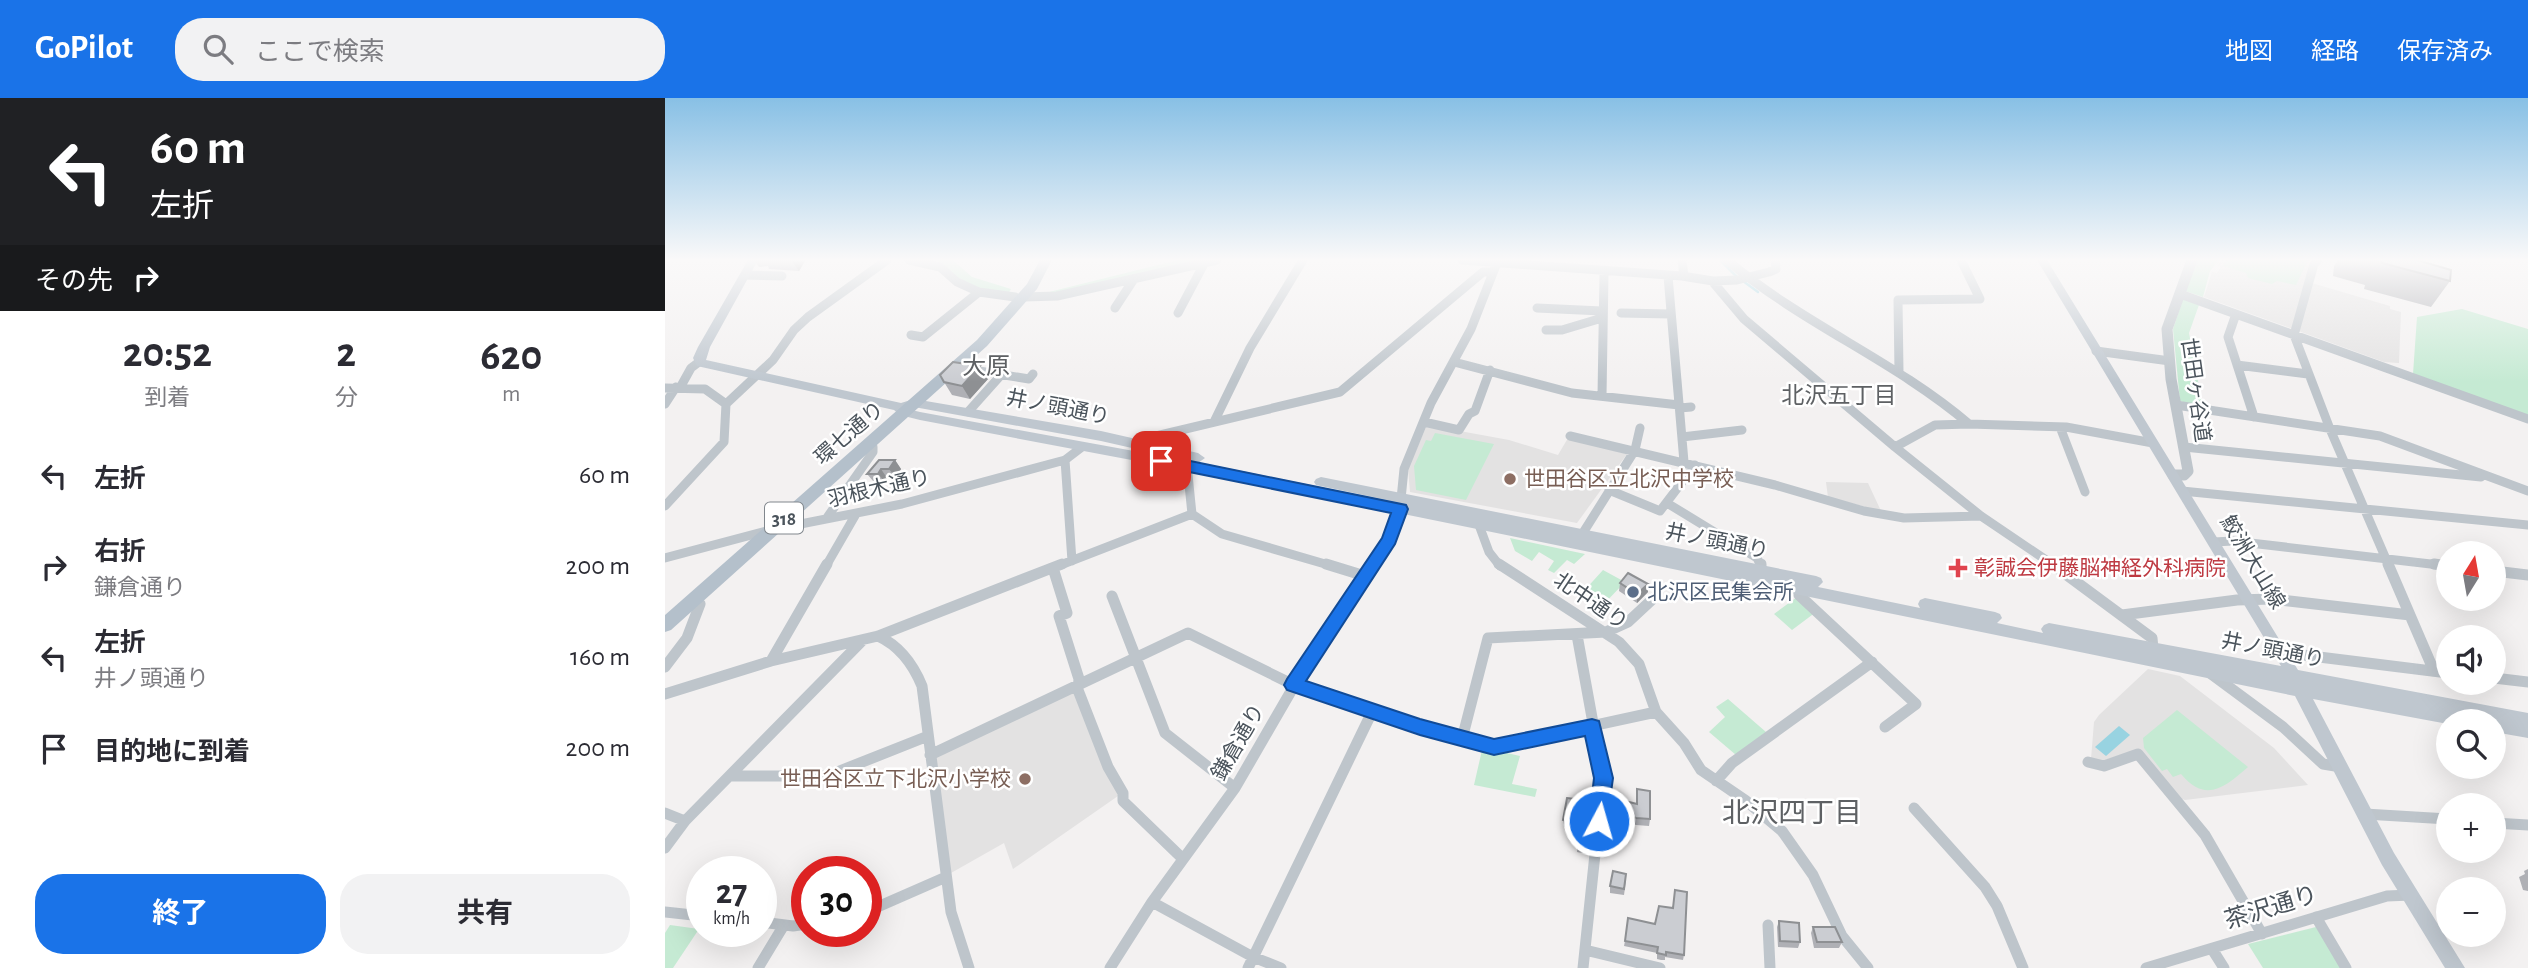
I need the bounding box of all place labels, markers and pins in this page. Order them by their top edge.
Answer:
pin [1131,431,1191,491]
place label: 世田谷区立北沢中学校 [1524,468,1734,490]
marker: 世田谷区立北沢中学校 [1502,471,1518,487]
place label: 彰誠会伊藤脳神経外科病院 [1974,557,2226,579]
marker: 彰誠会伊藤脳神経外科病院 [1948,558,1968,578]
place label: 北沢区民集会所 [1647,581,1794,603]
marker: 北沢区民集会所 [1625,584,1641,600]
place label: 世田谷区立下北沢小学校 [780,768,1011,790]
marker: 世田谷区立下北沢小学校 [1017,771,1033,787]

